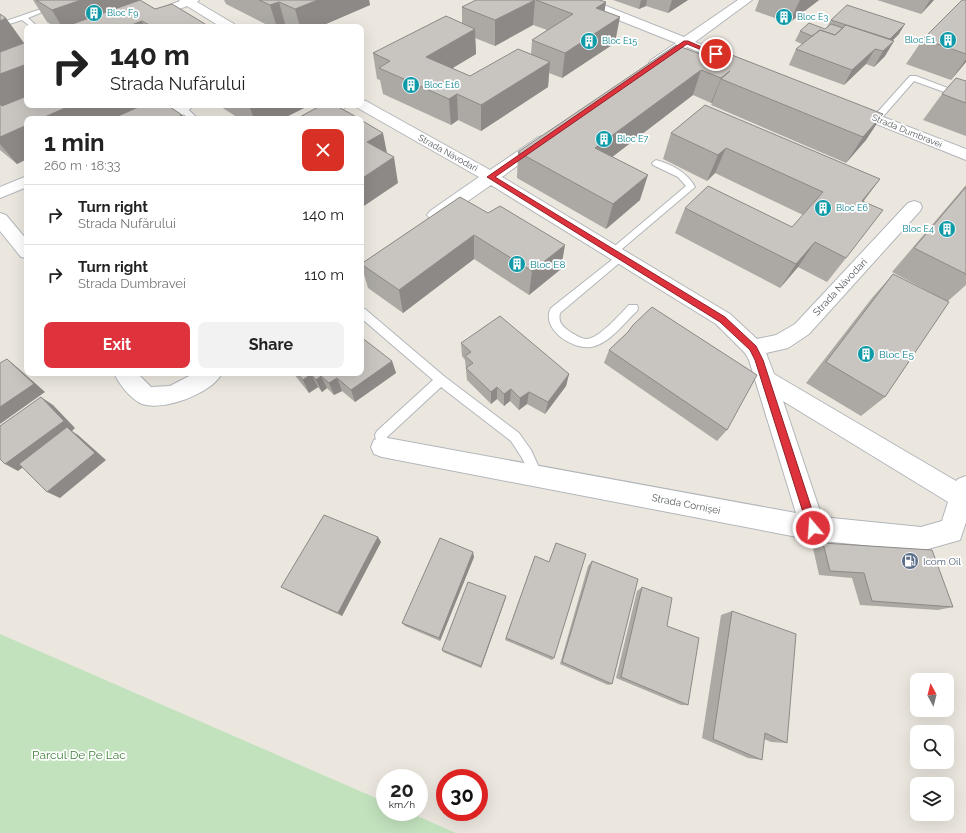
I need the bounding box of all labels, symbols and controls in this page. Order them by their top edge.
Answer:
building icon: Bloc F9 [84,3,104,23]
building icon: Bloc E3 [774,7,794,27]
place label: Bloc F9 [107,8,139,18]
place label: Bloc E3 [797,12,829,22]
building icon: Bloc E1 [938,30,958,50]
building icon: Bloc E15 [579,31,599,51]
place label: Bloc E1 [905,35,935,45]
place label: Bloc E15 [602,36,637,46]
pin [699,37,733,71]
text: 140 m [110,39,190,72]
icon: right [44,40,96,92]
icon: arrive [705,43,727,65]
text: Strada Nufărului [110,73,245,94]
building icon: Bloc E16 [401,75,421,95]
place label: Bloc E16 [424,80,460,90]
street label: Strada Dumbravei [871,112,943,150]
text: 1 min [44,128,105,157]
button: close [302,129,344,171]
building icon: Bloc E7 [594,129,614,149]
street label: Strada Năvodari [416,132,480,174]
place label: Bloc E7 [617,134,648,144]
text: 260 m · 18:33 [44,158,121,173]
text: Turn right [78,198,148,216]
building icon: Bloc E6 [813,198,833,218]
place label: Bloc E6 [836,203,869,213]
icon: right [44,204,66,226]
text: 140 m [303,206,344,224]
text: Strada Nufărului [78,216,176,231]
building icon: Bloc E4 [937,219,957,239]
place label: Bloc E4 [903,224,934,234]
building icon: Bloc E8 [507,254,527,274]
street label: Strada Năvodari [811,256,869,318]
text: Turn right [78,258,148,276]
place label: Bloc E8 [530,259,565,270]
icon: right [44,264,66,286]
text: 110 m [304,266,344,284]
text: Strada Dumbravei [78,276,186,291]
button: Exit [44,322,190,368]
button: Share [198,322,344,368]
building icon: Bloc E5 [856,344,876,364]
place label: Bloc E5 [879,349,914,360]
street label: Strada Cornișei [651,492,721,516]
position arrow [792,507,834,549]
fuel station icon: Icom Oil [900,551,920,571]
place label: Icom Oil [923,556,961,567]
north arrow [910,673,954,717]
map controls [910,673,954,821]
button: search [910,725,954,769]
park label: Parcul De Pe Lac [32,748,126,762]
speed limit sign: 30 [436,769,488,821]
button: layers [910,777,954,821]
text: 20 [390,778,414,802]
text: km/h [389,799,415,810]

